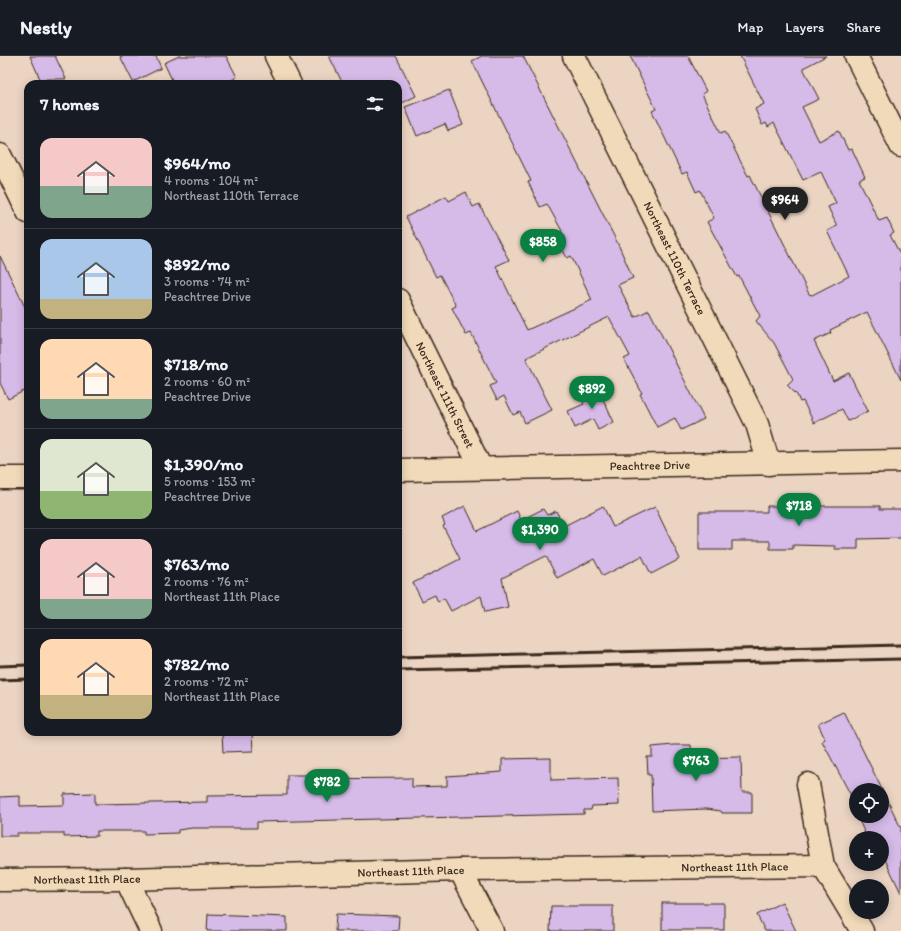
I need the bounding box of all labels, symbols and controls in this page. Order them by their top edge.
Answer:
text: Nestly [20,16,72,39]
text: Map [738,19,763,36]
text: Layers [785,19,824,36]
text: Share [846,19,881,36]
icon: filters [364,93,386,115]
text: 7 homes [40,94,100,114]
text: $964/mo [164,153,231,173]
icon: home [72,154,120,202]
text: 4 rooms · 104 m² [164,173,258,188]
pin: $964 [761,187,809,221]
text: Northeast 110th Terrace [164,188,299,203]
text: $964 [771,192,799,207]
street label: Northeast 110th Terrace [641,199,709,317]
pin: $858 [519,229,567,263]
text: $858 [529,234,557,249]
text: $892/mo [164,254,230,274]
icon: home [72,255,120,303]
text: 3 rooms · 74 m² [164,274,250,289]
text: Peachtree Drive [164,289,251,304]
street label: Northeast 111th Street [413,340,477,451]
text: $718/mo [164,354,228,374]
icon: home [72,355,120,403]
text: 2 rooms · 60 m² [164,374,250,389]
pin: $892 [568,376,616,410]
text: $892 [578,381,606,396]
text: Peachtree Drive [164,389,251,404]
text: $1,390/mo [164,454,243,474]
icon: home [72,455,120,503]
street label: Peachtree Drive [610,458,690,473]
text: 5 rooms · 153 m² [164,474,255,489]
text: Peachtree Drive [164,489,251,504]
pin: $718 [775,493,823,527]
text: $718 [786,498,812,513]
pin: $1,390 [507,517,573,551]
text: $1,390 [521,522,559,537]
text: $763/mo [164,554,229,574]
icon: home [72,555,120,603]
text: 2 rooms · 76 m² [164,574,249,589]
text: Northeast 11th Place [164,589,280,604]
text: $782/mo [164,654,229,674]
icon: home [72,655,120,703]
text: 2 rooms · 72 m² [164,674,249,689]
text: Northeast 11th Place [164,689,280,704]
pin: $763 [672,748,720,782]
text: $763 [682,753,710,768]
pin: $782 [303,769,351,803]
text: $782 [313,774,341,789]
map controls [849,783,889,919]
button: locate [849,783,889,823]
button: + [849,831,889,871]
street label: Northeast 11th Place [681,859,789,875]
street label: Northeast 11th Place [357,863,465,880]
street label: Northeast 11th Place [33,872,141,887]
button: − [849,879,889,919]

